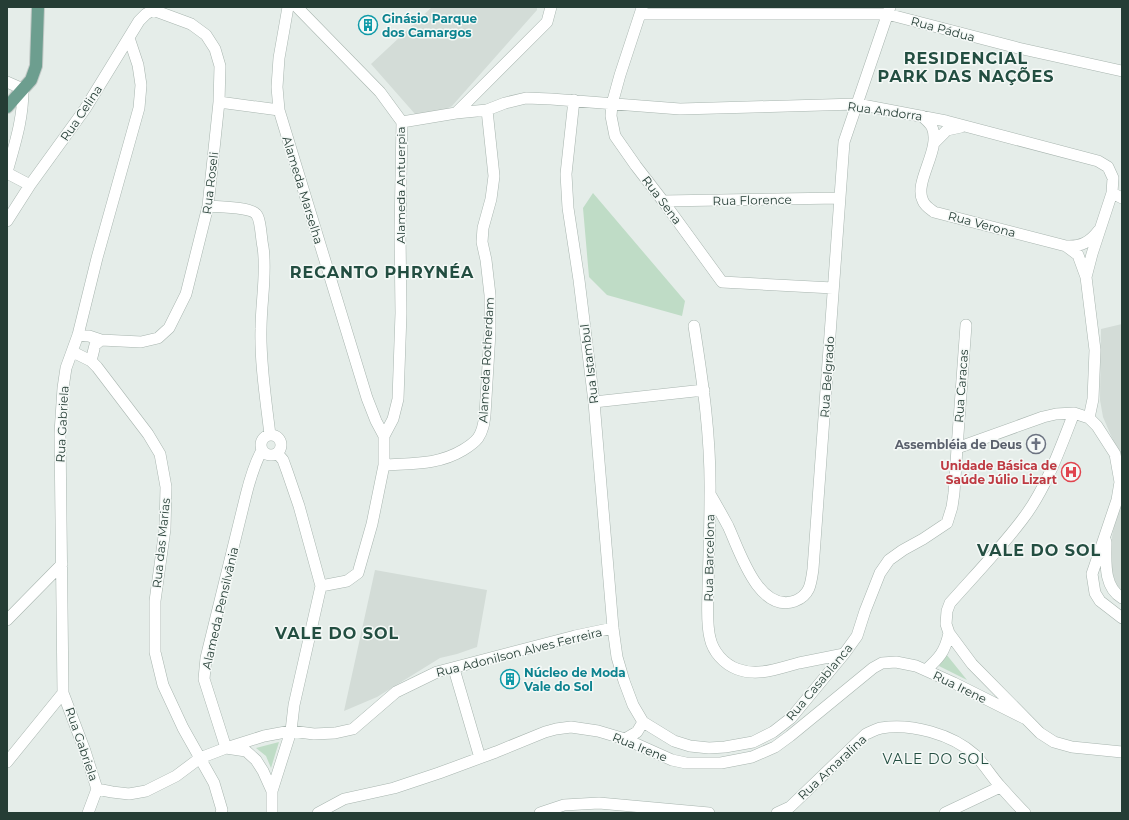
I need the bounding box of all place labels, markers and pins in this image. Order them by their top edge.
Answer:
place label: Ginásio Parque dos Camargos [382,11,477,40]
building icon: Ginásio Parque dos Camargos [357,14,379,36]
church icon: Assembléia de Deus [1025,433,1047,455]
place label: Assembléia de Deus [894,437,1023,452]
place label: Unidade Básica de Saúde Júlio Lizart [940,458,1058,487]
hospital icon: Unidade Básica de Saúde Júlio Lizart [1060,461,1082,483]
place label: Núcleo de Moda Vale do Sol [523,665,626,694]
building icon: Núcleo de Moda Vale do Sol [499,668,521,690]

